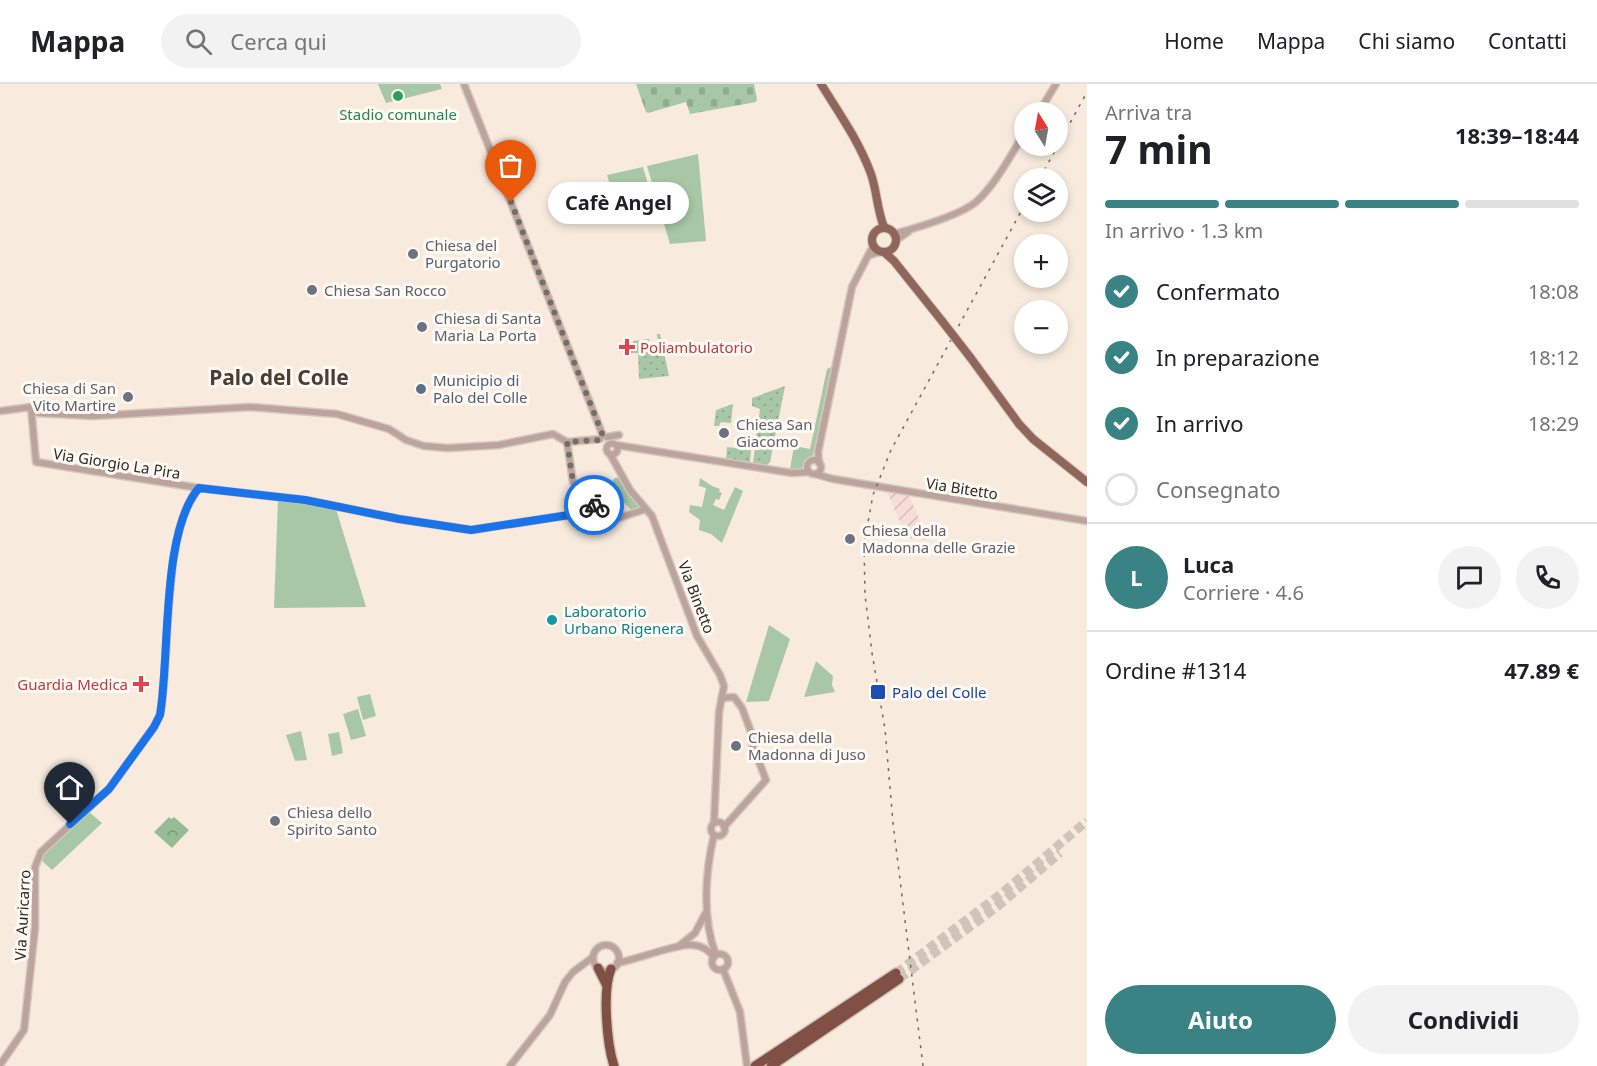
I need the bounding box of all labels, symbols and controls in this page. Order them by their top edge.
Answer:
search box [161,14,581,68]
text: Mappa [30,22,125,60]
icon: search [182,25,215,58]
text: Cerca qui [230,26,327,56]
text: Home [1164,27,1224,55]
text: Mappa [1257,27,1325,55]
text: Chi siamo [1358,27,1455,55]
text: Contatti [1488,27,1567,55]
marker: Stadio comunale [391,89,405,103]
text: Arriva tra [1105,99,1192,126]
north arrow [1014,102,1068,156]
map controls [1014,102,1068,354]
place label: Stadio comunale [339,104,457,124]
text: 18:39–18:44 [1455,120,1579,150]
text: 7 min [1105,122,1212,175]
pin [485,140,536,202]
icon: bag [494,149,527,182]
button: layers [1014,168,1068,222]
callout: Cafè Angel [547,181,688,223]
text: Cafè Angel [565,189,672,216]
text: In arrivo · 1.3 km [1105,217,1263,244]
button: + [1014,234,1068,288]
place label: Chiesa del Purgatorio [425,235,501,272]
marker: Chiesa del Purgatorio [406,247,420,261]
icon: check [1105,275,1138,308]
text: Confermato [1156,276,1280,306]
text: 18:08 [1528,278,1579,305]
place label: Chiesa San Rocco [324,280,446,300]
marker: Chiesa San Rocco [305,283,319,297]
button: − [1014,300,1068,354]
place label: Chiesa di Santa Maria La Porta [434,308,541,345]
marker: Chiesa di Santa Maria La Porta [415,320,429,334]
place label: Poliambulatorio [640,337,753,357]
marker: Poliambulatorio [618,338,636,356]
icon: check [1105,341,1138,374]
text: In preparazione [1156,342,1320,372]
text: 18:12 [1528,344,1579,371]
district label: Palo del Colle [209,363,349,391]
place label: Municipio di Palo del Colle [433,370,528,407]
place label: Chiesa di San Vito Martire [23,378,116,415]
marker: Municipio di Palo del Colle [414,382,428,396]
marker: Chiesa di San Vito Martire [121,390,135,404]
icon: check [1105,407,1138,440]
text: In arrivo [1156,408,1243,438]
text: 18:29 [1528,410,1579,437]
place label: Chiesa San Giacomo [736,414,813,451]
marker: Chiesa San Giacomo [717,426,731,440]
street label: Via Giorgio La Pira [52,443,182,483]
street label: Via Bitetto [925,472,999,504]
text: Consegnato [1156,474,1280,504]
courier [564,475,624,535]
icon: bike [578,489,611,522]
place label: Chiesa della Madonna delle Grazie [862,520,1016,557]
marker: Chiesa della Madonna delle Grazie [843,532,857,546]
button: chat [1438,546,1501,609]
button: phone [1516,546,1579,609]
text: Luca [1183,549,1234,579]
street label: Via Binetto [674,558,720,636]
text: L [1130,562,1143,592]
text: Corriere · 4.6 [1183,579,1304,606]
place label: Laboratorio Urbano Rigenera [564,601,684,638]
marker: Laboratorio Urbano Rigenera [545,613,559,627]
text: Ordine #1314 [1105,655,1246,685]
text: 47.89 € [1504,655,1579,685]
place label: Guardia Medica [17,674,128,694]
marker: Guardia Medica [132,675,150,693]
place label: Palo del Colle [892,682,987,702]
marker: Palo del Colle [869,683,887,701]
place label: Chiesa della Madonna di Juso [748,727,866,764]
marker: Chiesa della Madonna di Juso [729,739,743,753]
pin [44,762,95,824]
icon: home [53,771,86,804]
place label: Chiesa dello Spirito Santo [287,802,377,839]
marker: Chiesa dello Spirito Santo [268,814,282,828]
street label: Via Auricarro [10,869,34,961]
button: Aiuto [1105,985,1336,1054]
button: Condividi [1348,985,1579,1054]

